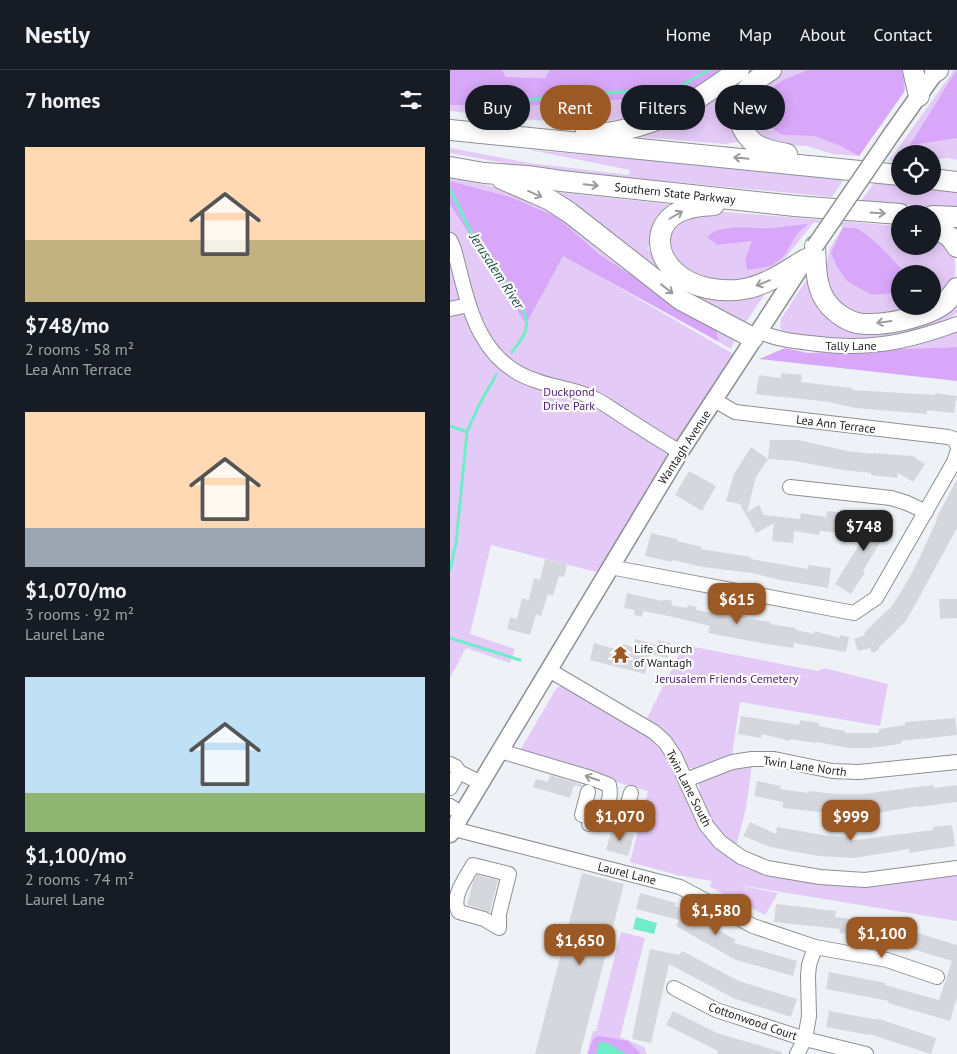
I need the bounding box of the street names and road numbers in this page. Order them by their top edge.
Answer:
street label: Southern State Parkway [614,179,737,207]
street label: Tally Lane [825,338,877,353]
street label: Wantagh Avenue [654,407,714,487]
street label: Lea Ann Terrace [795,412,877,436]
street label: Twin Lane South [663,747,715,829]
street label: Twin Lane North [762,753,848,779]
street label: Laurel Lane [596,858,658,888]
street label: Cottonwood Court [707,999,799,1043]

